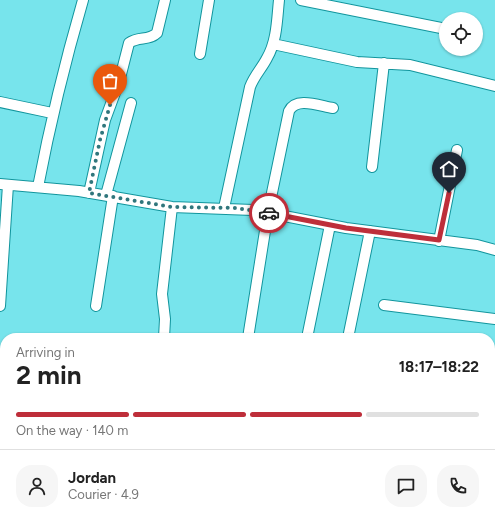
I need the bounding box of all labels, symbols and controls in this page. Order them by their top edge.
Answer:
map controls [439,12,483,56]
button: locate [439,12,483,56]
pin [93,64,127,105]
icon: bag [99,70,121,92]
pin [432,152,466,193]
icon: home [438,158,460,180]
courier [249,193,289,233]
icon: car [258,202,280,224]
text: Arriving in [16,345,75,360]
text: 18:17–18:22 [399,358,479,376]
text: 2 min [16,359,82,391]
text: On the way · 140 m [16,423,128,438]
button: person [16,465,58,507]
button: chat [385,465,427,507]
button: phone [437,465,479,507]
text: Jordan [68,469,116,487]
text: Courier · 4.9 [68,487,139,502]

